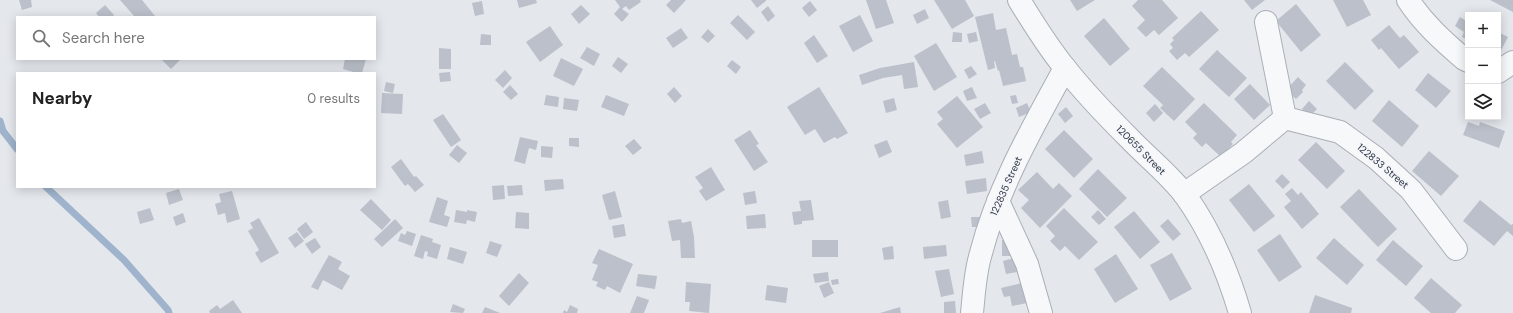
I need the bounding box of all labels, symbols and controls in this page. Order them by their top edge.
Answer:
map controls [1465,12,1501,120]
button: + [1465,12,1501,48]
search box [16,16,376,60]
icon: search [30,27,52,49]
text: Search here [62,28,145,48]
button: − [1465,48,1501,84]
button: layers [1465,84,1501,120]
text: Nearby [32,87,92,109]
text: 0 results [307,90,360,107]
street label: 120655 Street [1113,122,1169,178]
street label: 122833 Street [1355,141,1412,191]
street label: 122835 Street [987,154,1025,218]

